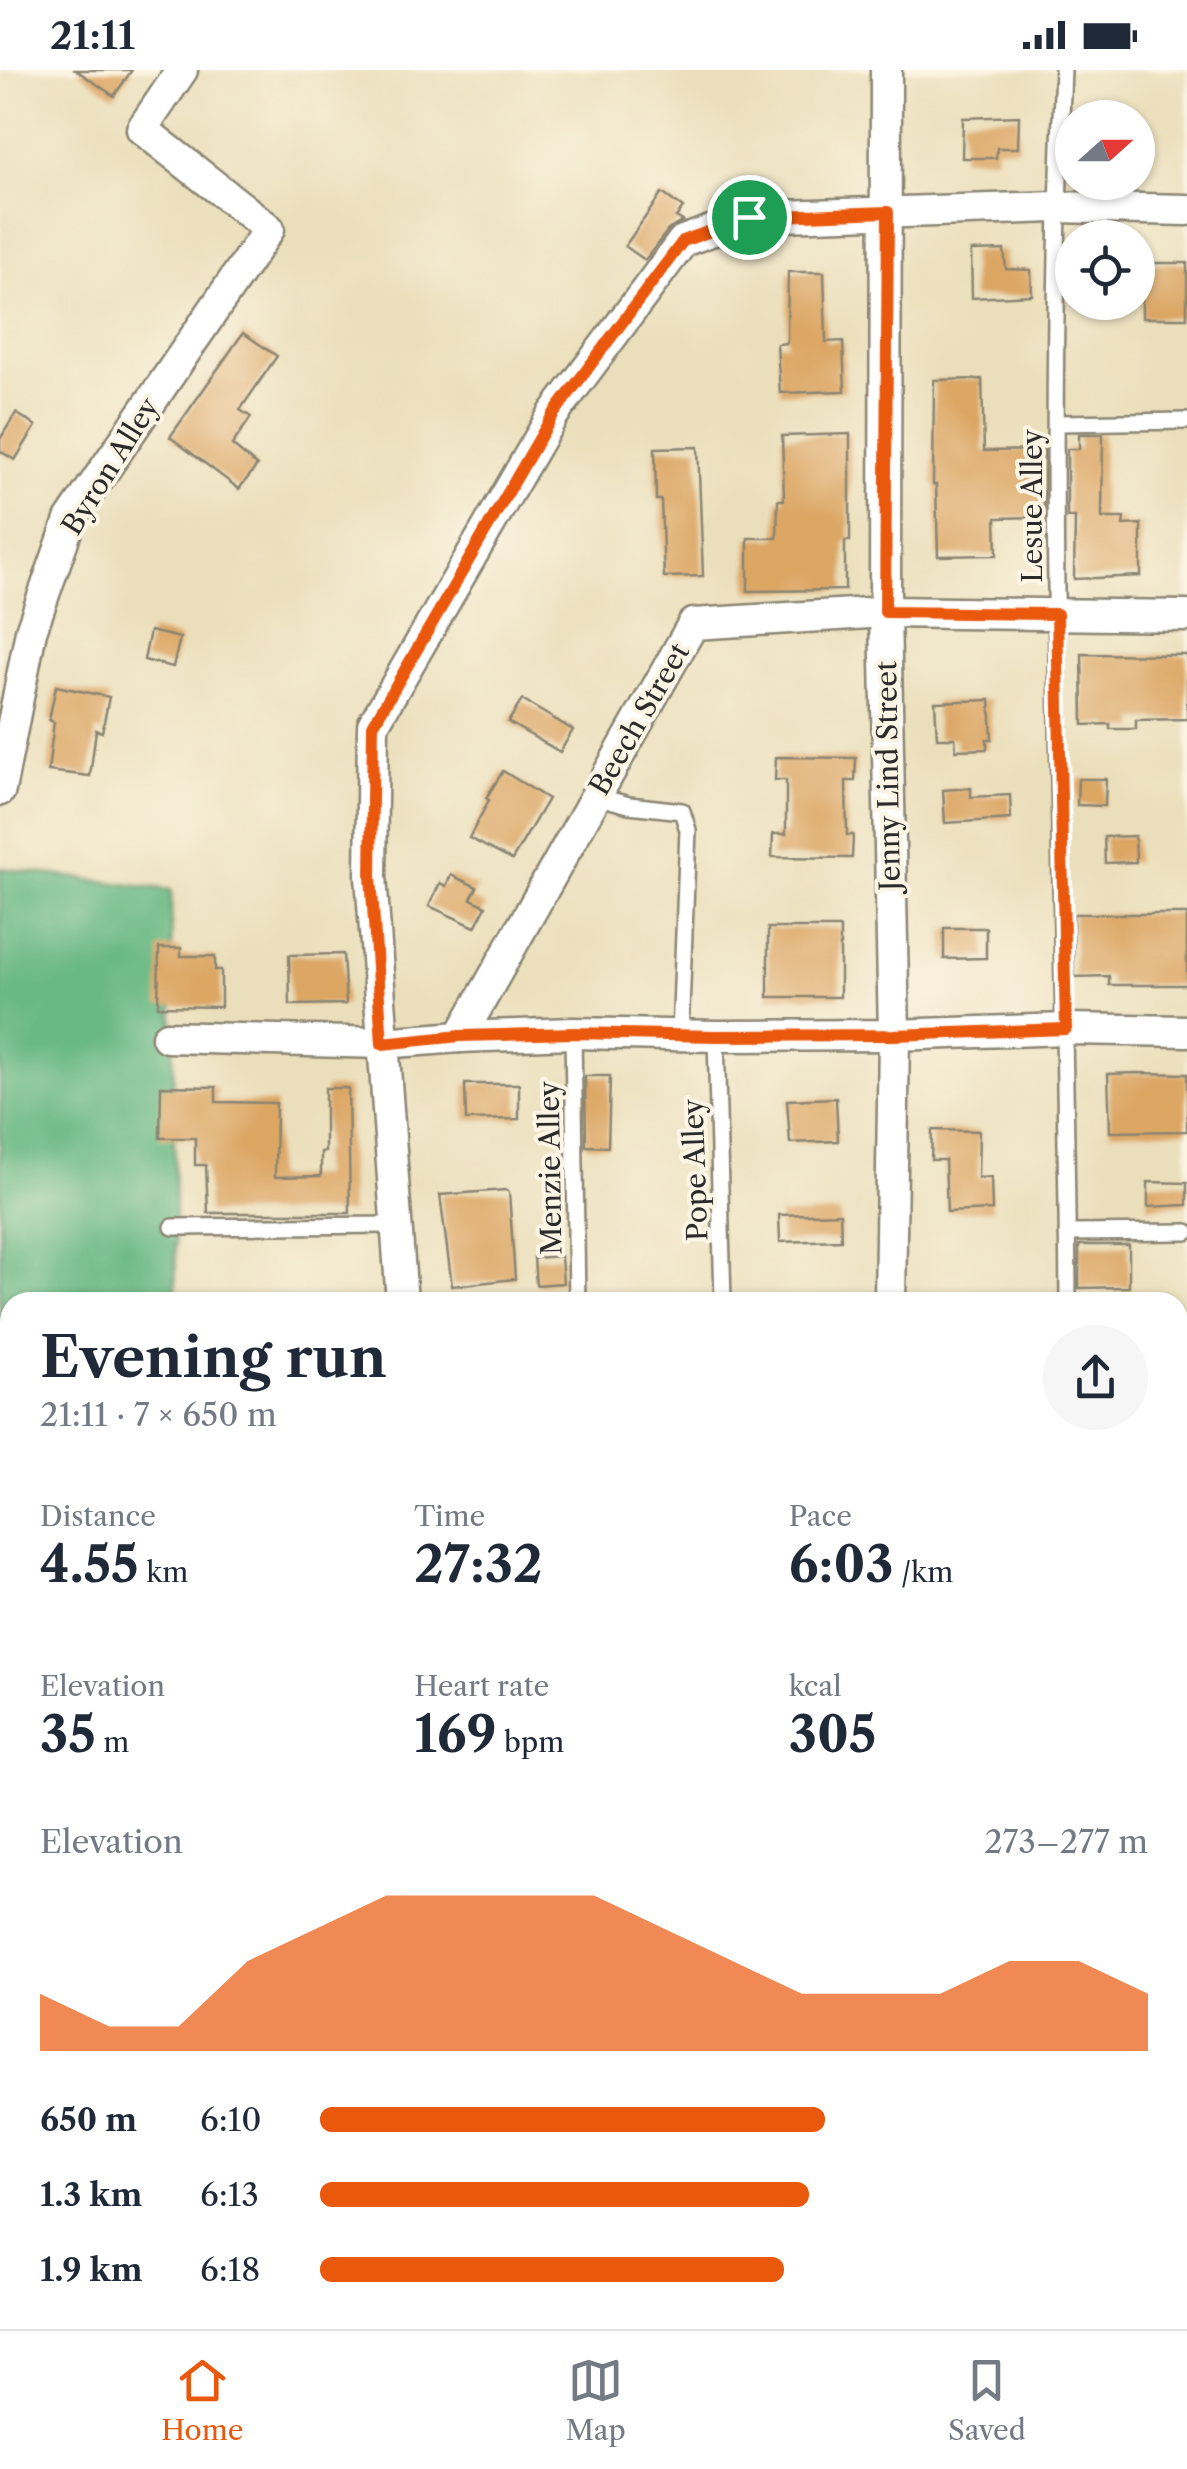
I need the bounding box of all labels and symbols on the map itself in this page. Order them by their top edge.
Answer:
north arrow [1055,100,1155,200]
pin [707,175,792,260]
street label: Byron Alley [54,391,166,541]
street label: Lesue Alley [1015,429,1049,583]
street label: Beech Street [582,637,696,801]
street label: Jenny Lind Street [869,661,907,895]
street label: Menzie Alley [531,1080,569,1255]
street label: Pope Alley [676,1098,714,1242]

